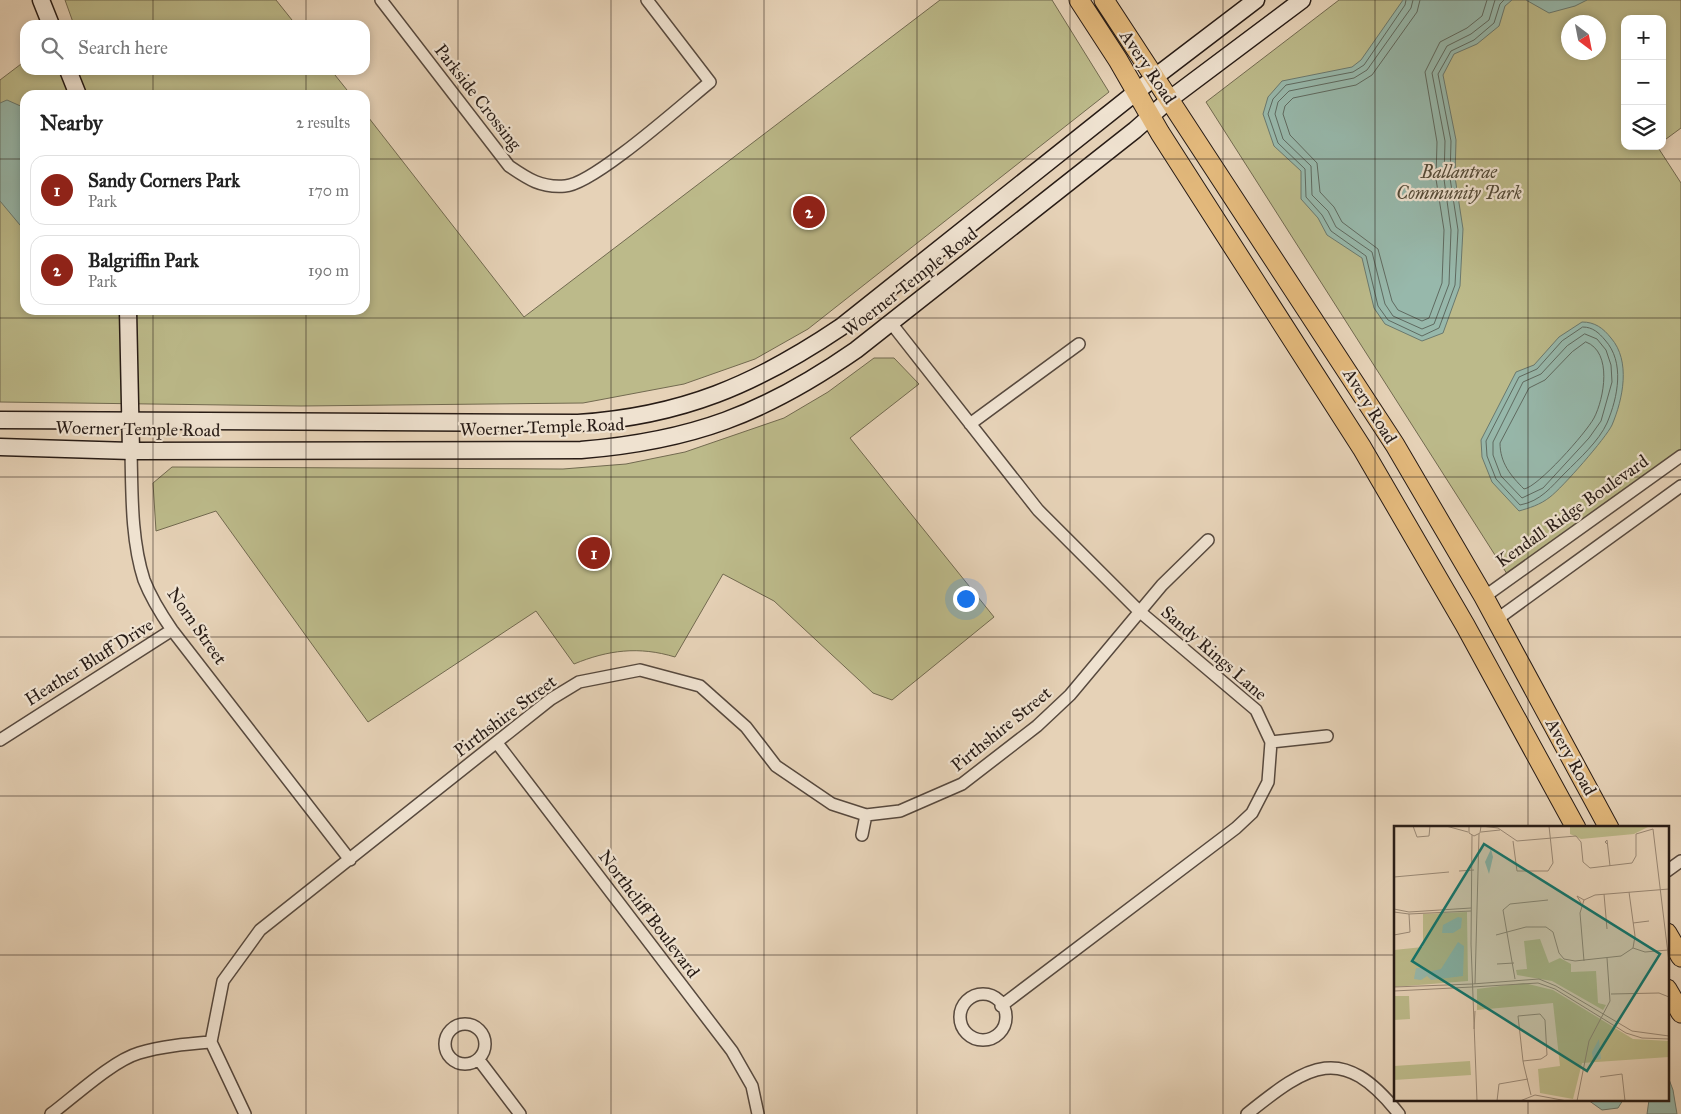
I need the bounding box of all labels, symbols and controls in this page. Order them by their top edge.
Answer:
north arrow [1561,15,1606,60]
map controls [1621,15,1666,150]
button: + [1621,15,1666,60]
search box [20,20,370,75]
street label: Avery Road [1115,25,1181,108]
icon: search [38,34,66,62]
text: Search here [78,36,168,59]
street label: Parkside Crossing [429,39,527,156]
button: − [1621,60,1666,105]
button: layers [1621,105,1666,150]
text: Nearby [40,110,103,136]
text: 2 results [296,113,350,132]
park label: Ballantrae Community Park [1396,161,1522,204]
text: Sandy Corners Park [88,169,240,192]
text: 1 [54,181,60,200]
text: 170 m [308,181,349,200]
text: Park [88,192,117,211]
pin: 2 [793,193,825,231]
street label: Woerner Temple Road [838,223,982,341]
text: Balgriffin Park [88,249,199,272]
text: 2 [53,261,61,280]
text: 190 m [308,261,349,280]
text: Park [88,272,117,291]
street label: Avery Road [1338,363,1402,448]
street label: Woerner Temple Road [459,413,625,441]
street label: Woerner Temple Road [56,417,220,441]
street label: Kendall Ridge Boulevard [1491,450,1653,573]
pin: 1 [578,534,610,572]
street label: Norn Street [162,583,232,669]
your location [953,586,979,612]
street label: Sandy Rings Lane [1156,601,1271,706]
street label: Heather Bluff Drive [21,614,157,710]
street label: Pirthshire Street [449,670,561,762]
street label: Pirthshire Street [946,681,1056,776]
street label: Avery Road [1540,714,1601,799]
inset map [1394,826,1668,1102]
street label: Northcliff Boulevard [594,846,704,982]

